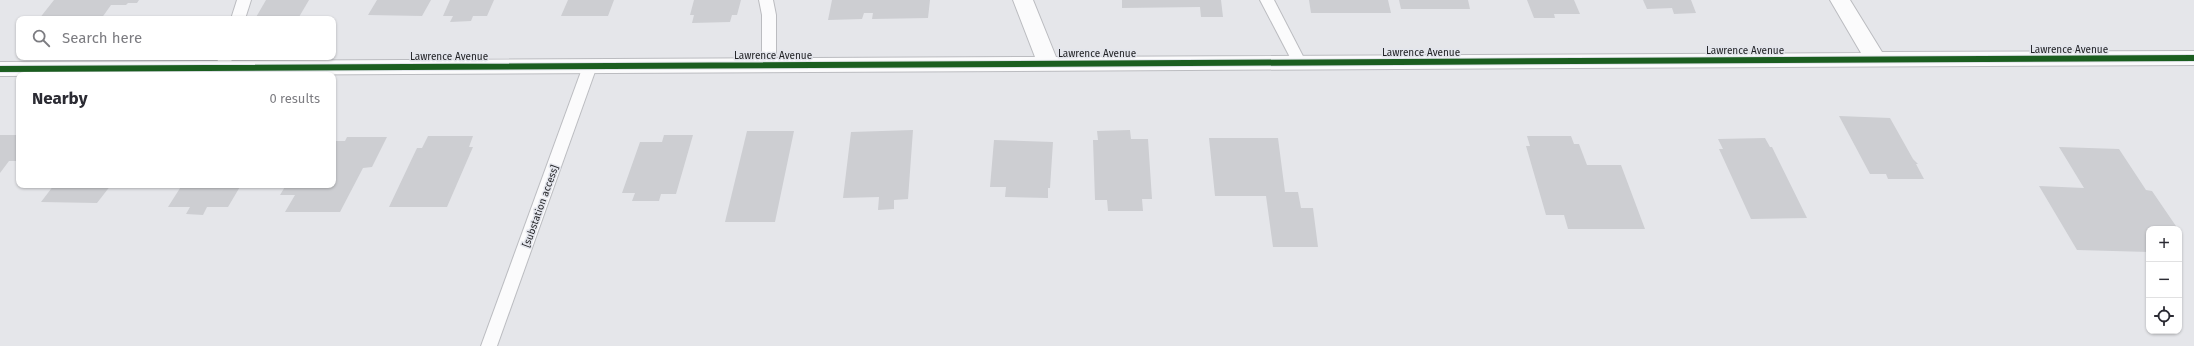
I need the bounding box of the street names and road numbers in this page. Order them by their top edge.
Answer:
street label: Lawrence Avenue [2030,44,2108,56]
street label: Lawrence Avenue [1706,45,1784,57]
street label: Lawrence Avenue [1382,47,1460,59]
street label: Lawrence Avenue [1058,48,1136,60]
street label: Lawrence Avenue [734,50,812,62]
street label: Lawrence Avenue [410,51,488,63]
street label: [substation access] [520,163,561,249]

